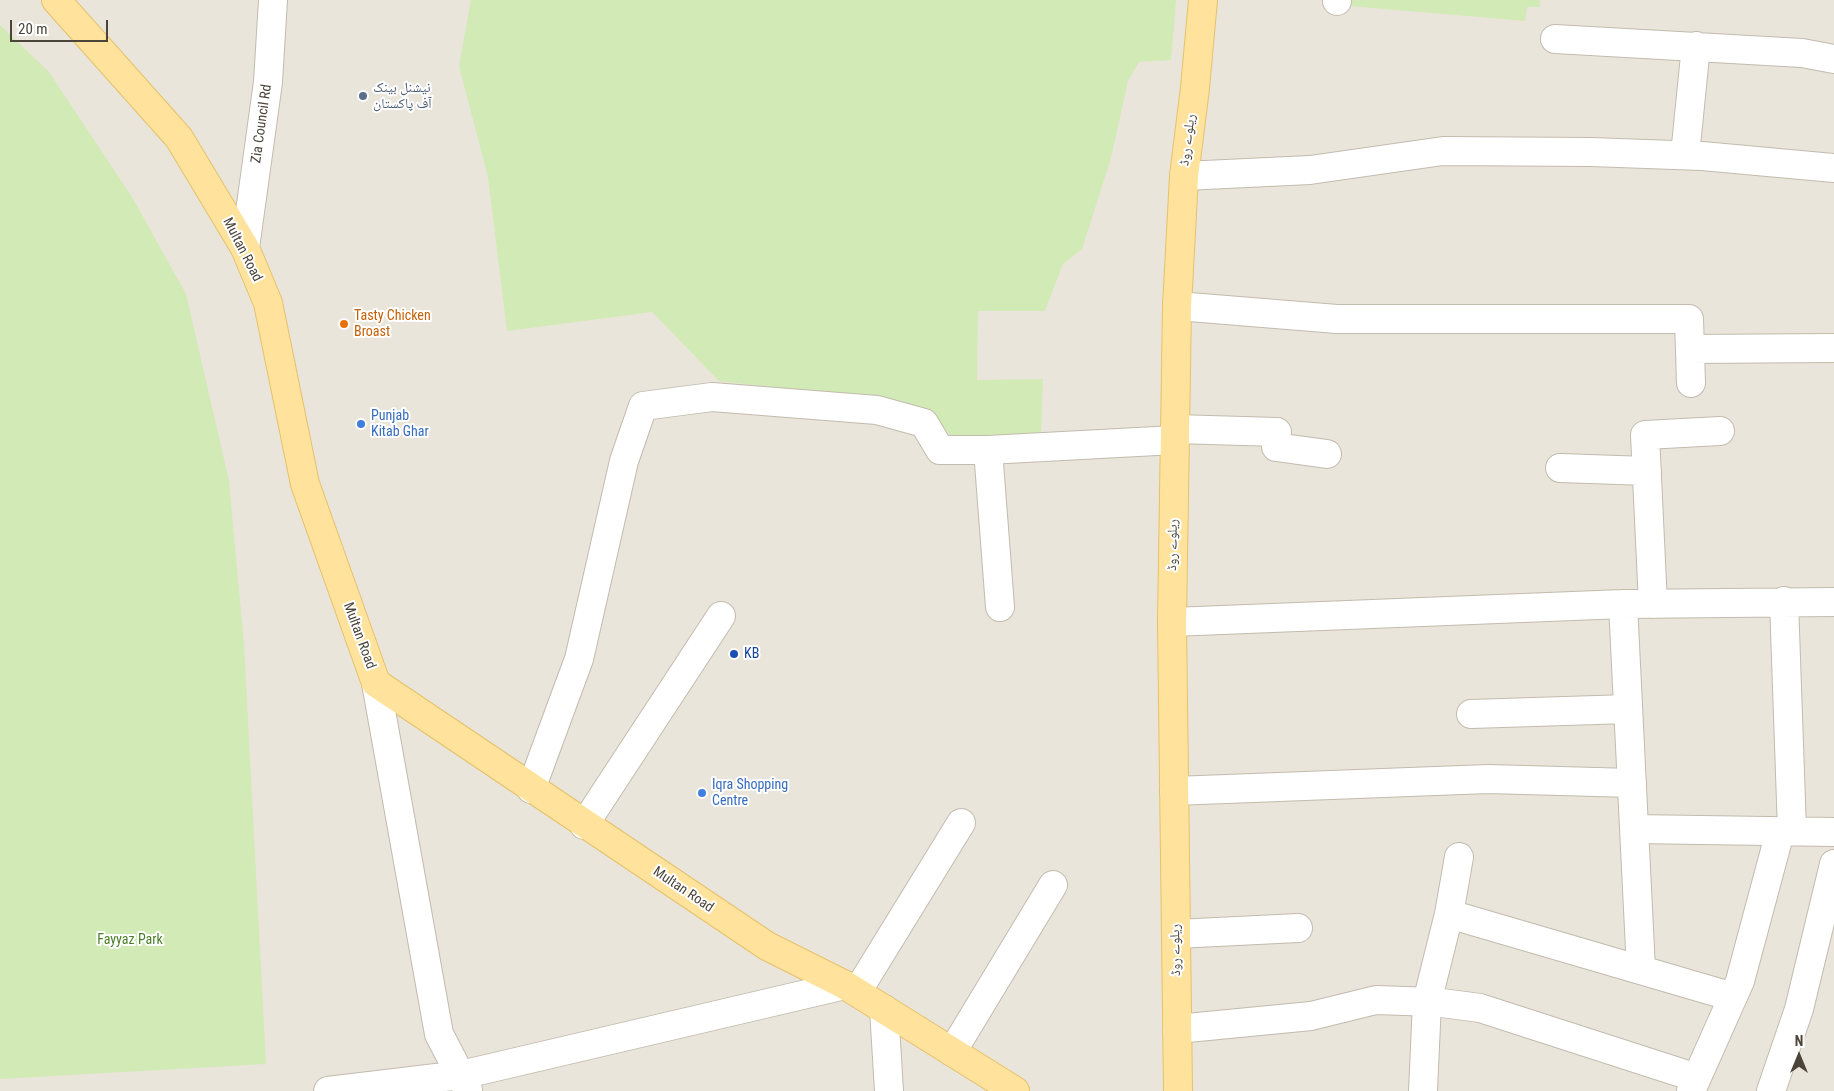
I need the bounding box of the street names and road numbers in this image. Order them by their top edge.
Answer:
street label: Zia Council Rd [248,83,276,165]
street label: ریلوے روڈ [1176,113,1200,167]
street label: Multan Road [219,215,265,285]
street label: ریلوے روڈ [1164,519,1182,571]
street label: Multan Road [339,600,379,672]
street label: Multan Road [649,864,717,916]
street label: ریلوے روڈ [1167,924,1185,976]

